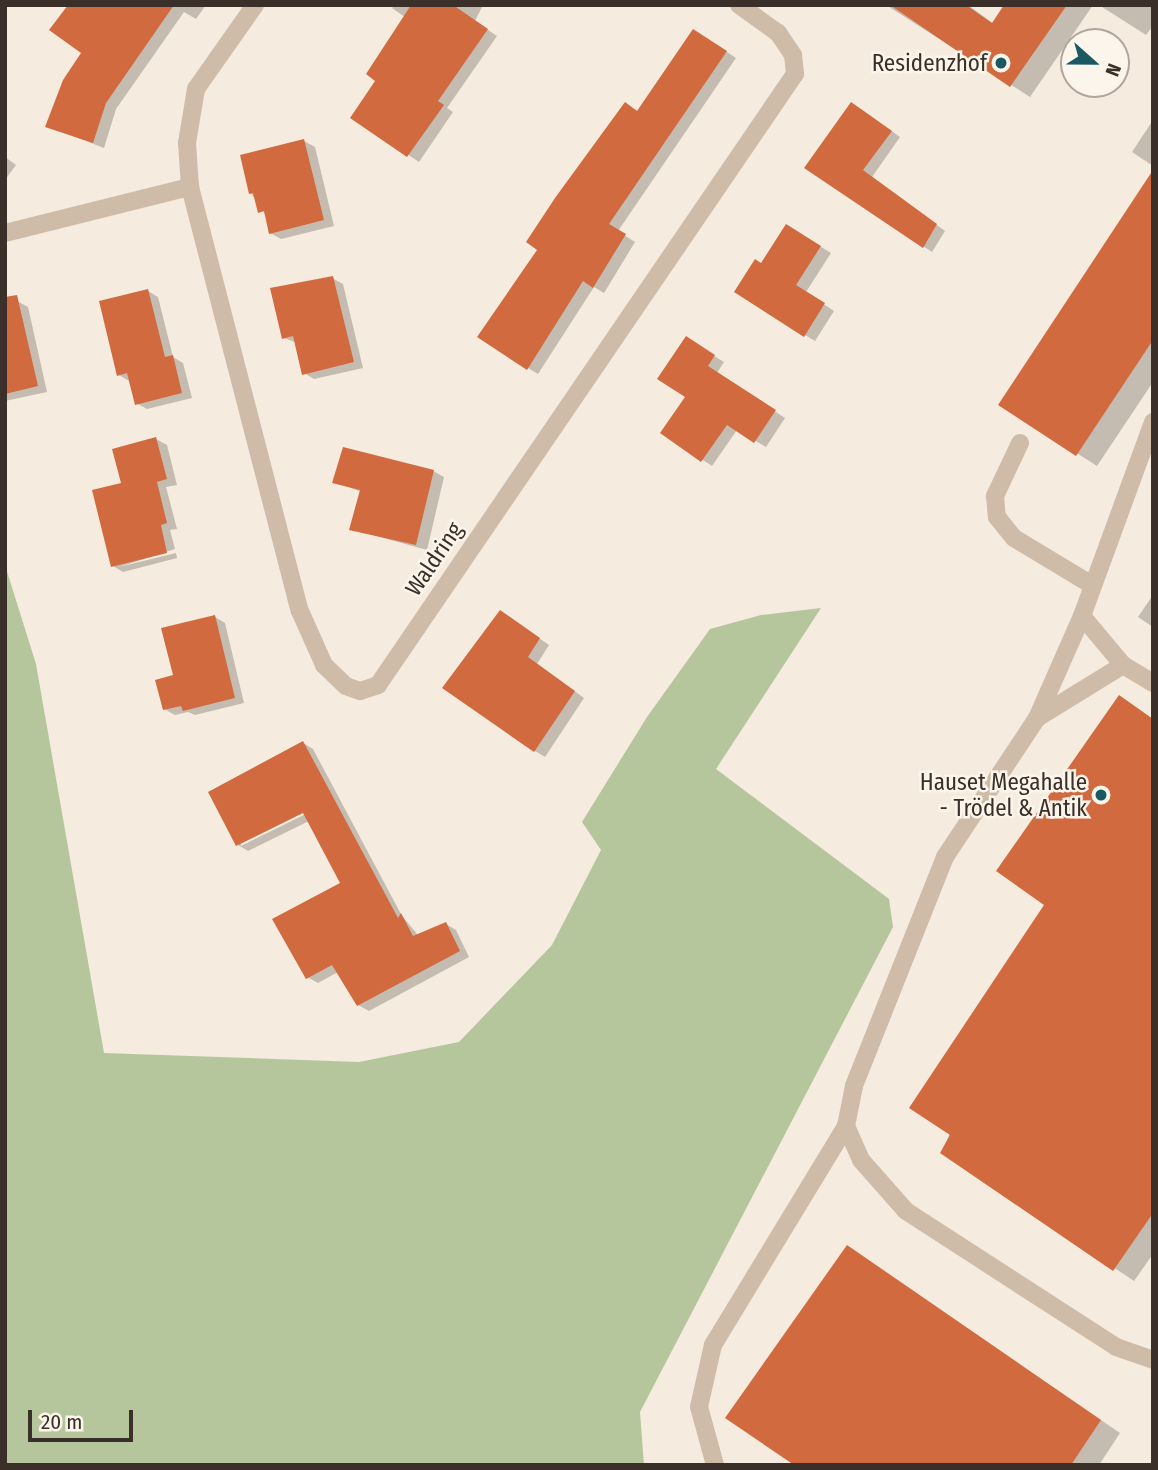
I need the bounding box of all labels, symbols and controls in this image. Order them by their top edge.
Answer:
north arrow [1060,28,1130,98]
place label: Residenzhof [872,49,987,77]
marker: Residenzhof [993,55,1009,71]
text: N [1100,61,1126,79]
street label: Waldring [399,517,469,601]
place label: Hauset Megahalle - Trödel & Antik [920,768,1087,822]
marker: Hauset Megahalle - Trödel & Antik [1093,787,1109,803]
scale bar [32,1396,136,1440]
text: 20 m [41,1409,82,1435]

